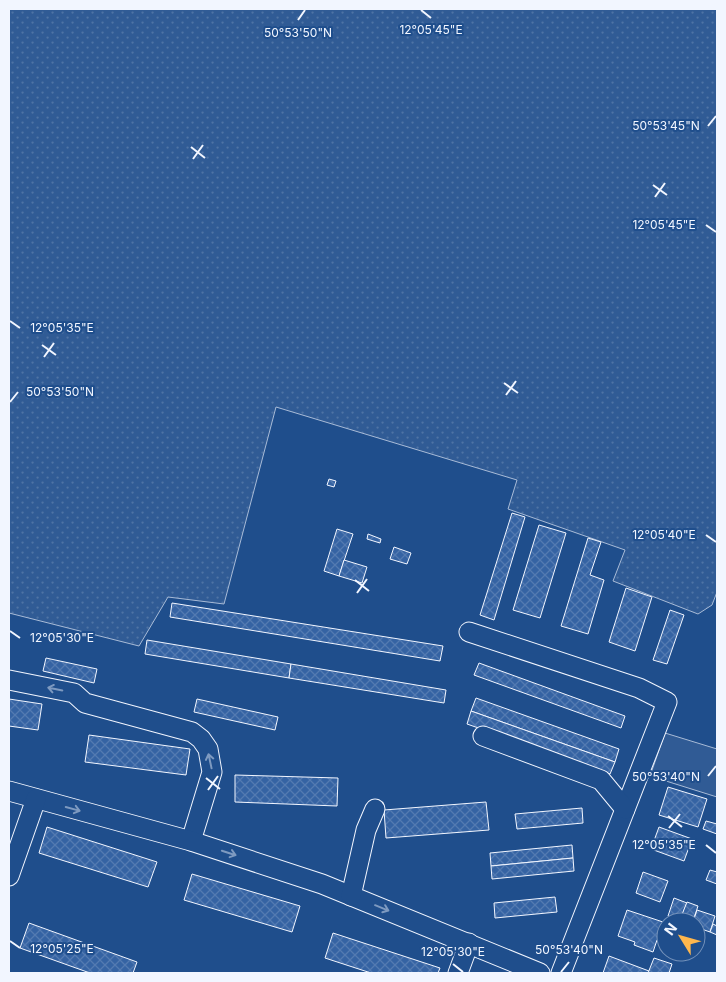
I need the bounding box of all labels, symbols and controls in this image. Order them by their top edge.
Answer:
text: 12°05'45"E [399,22,463,37]
text: 50°53'50"N [264,25,332,40]
text: 50°53'45"N [632,118,700,133]
text: 12°05'45"E [632,217,696,232]
text: 12°05'35"E [30,320,94,335]
text: 50°53'50"N [26,384,94,399]
text: 12°05'40"E [632,527,696,542]
text: 12°05'30"E [30,630,94,645]
one-way arrow [48,684,64,693]
one-way arrow [205,753,214,769]
text: 50°53'40"N [632,769,700,784]
one-way arrow [64,805,80,814]
text: 12°05'35"E [632,837,696,852]
one-way arrow [221,849,237,859]
one-way arrow [374,904,389,913]
north arrow [656,912,706,962]
text: N [660,919,680,938]
text: 12°05'25"E [30,941,94,956]
text: 50°53'40"N [535,942,603,957]
text: 12°05'30"E [421,944,485,959]

